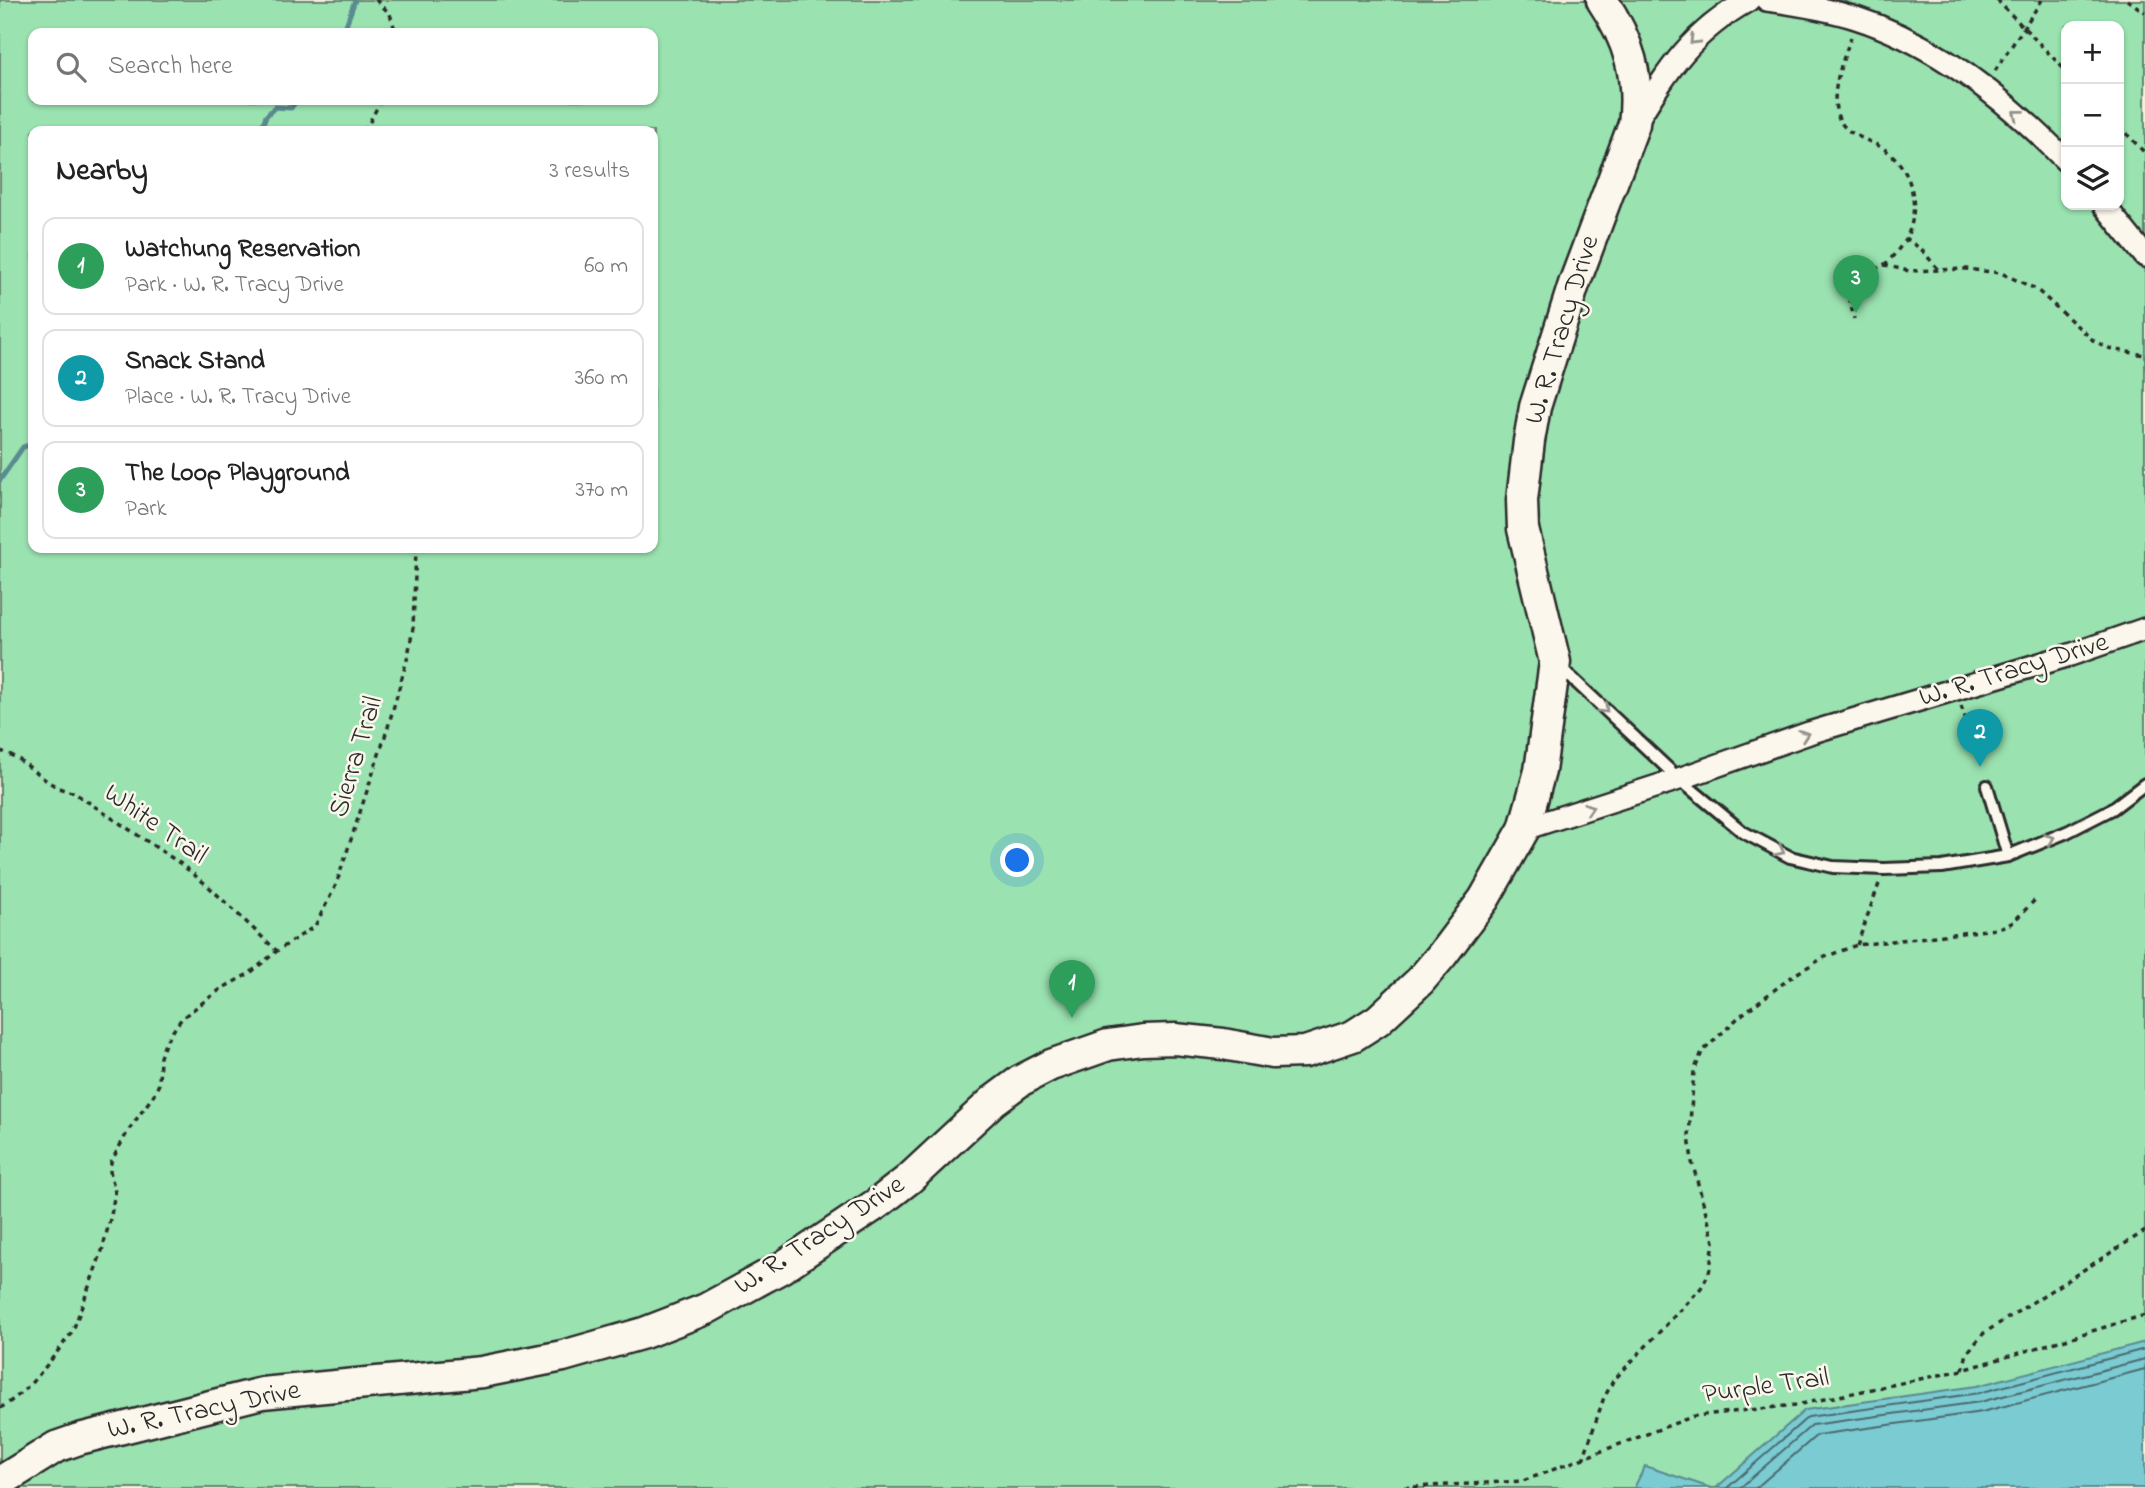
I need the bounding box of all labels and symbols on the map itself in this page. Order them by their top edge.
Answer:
one-way arrow [1690,31,1703,44]
one-way arrow [2013,109,2025,122]
street label: W. R. Tracy Drive [1515,230,1611,430]
pin: 3 [1833,255,1879,313]
street label: W. R. Tracy Drive [1914,623,2114,719]
street label: Sierra Trail [319,691,395,823]
one-way arrow [1596,700,1609,713]
pin: 2 [1957,709,2003,767]
one-way arrow [1798,729,1810,743]
street label: White Trail [95,774,215,876]
one-way arrow [1583,802,1595,817]
one-way arrow [2043,834,2055,848]
your location [1000,843,1034,877]
one-way arrow [1773,843,1785,857]
pin: 1 [1049,960,1095,1018]
street label: W. R. Tracy Drive [727,1165,914,1307]
street label: Purple Trail [1700,1358,1832,1416]
street label: W. R. Tracy Drive [104,1370,305,1451]

